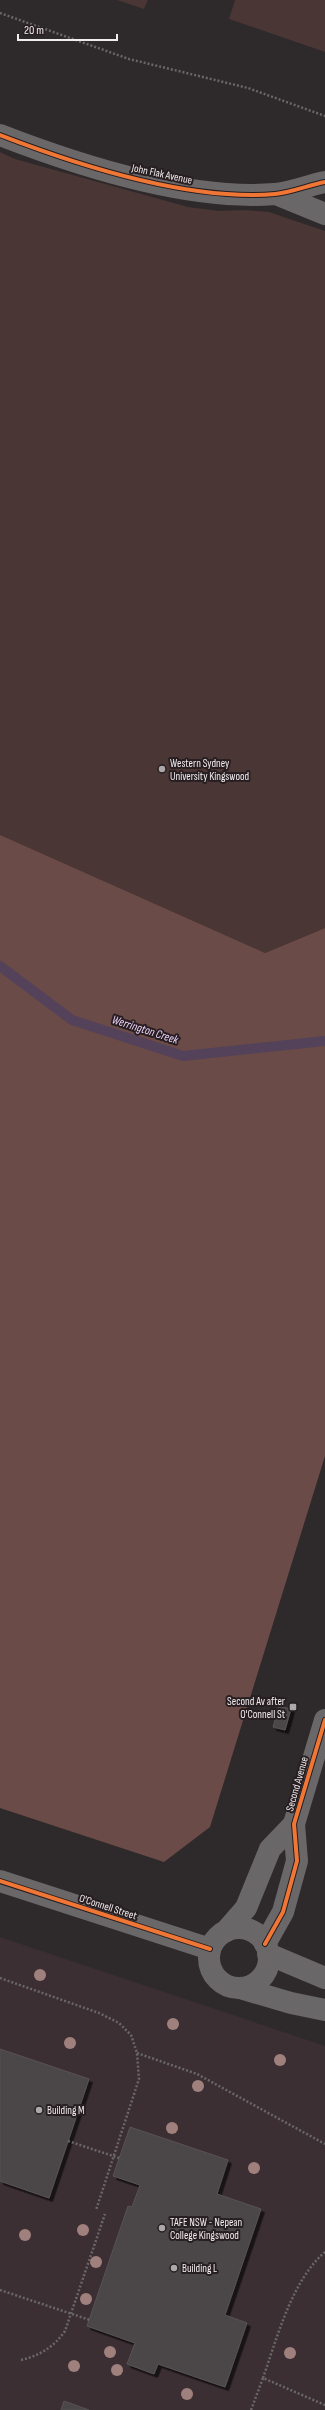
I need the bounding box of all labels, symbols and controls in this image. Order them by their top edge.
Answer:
scale bar [18,16,117,42]
text: 20 m [24,23,44,38]
street label: John Flak Avenue [130,161,193,187]
place label: Western Sydney University Kingswood [170,757,250,783]
marker: Western Sydney University Kingswood [157,764,167,774]
water label: Werrington Creek [110,1012,181,1048]
place label: Second Av after O'Connell St [227,1695,286,1721]
marker: Second Av after O'Connell St [288,1702,298,1712]
street label: Second Avenue [283,1755,311,1813]
street label: O'Connell Street [78,1892,139,1923]
place label: Building M [47,2104,85,2117]
marker: Building M [34,2105,44,2115]
place label: TAFE NSW - Nepean College Kingswood [170,2216,243,2242]
marker: TAFE NSW - Nepean College Kingswood [157,2223,167,2233]
place label: Building L [182,2262,217,2275]
marker: Building L [169,2263,179,2273]

